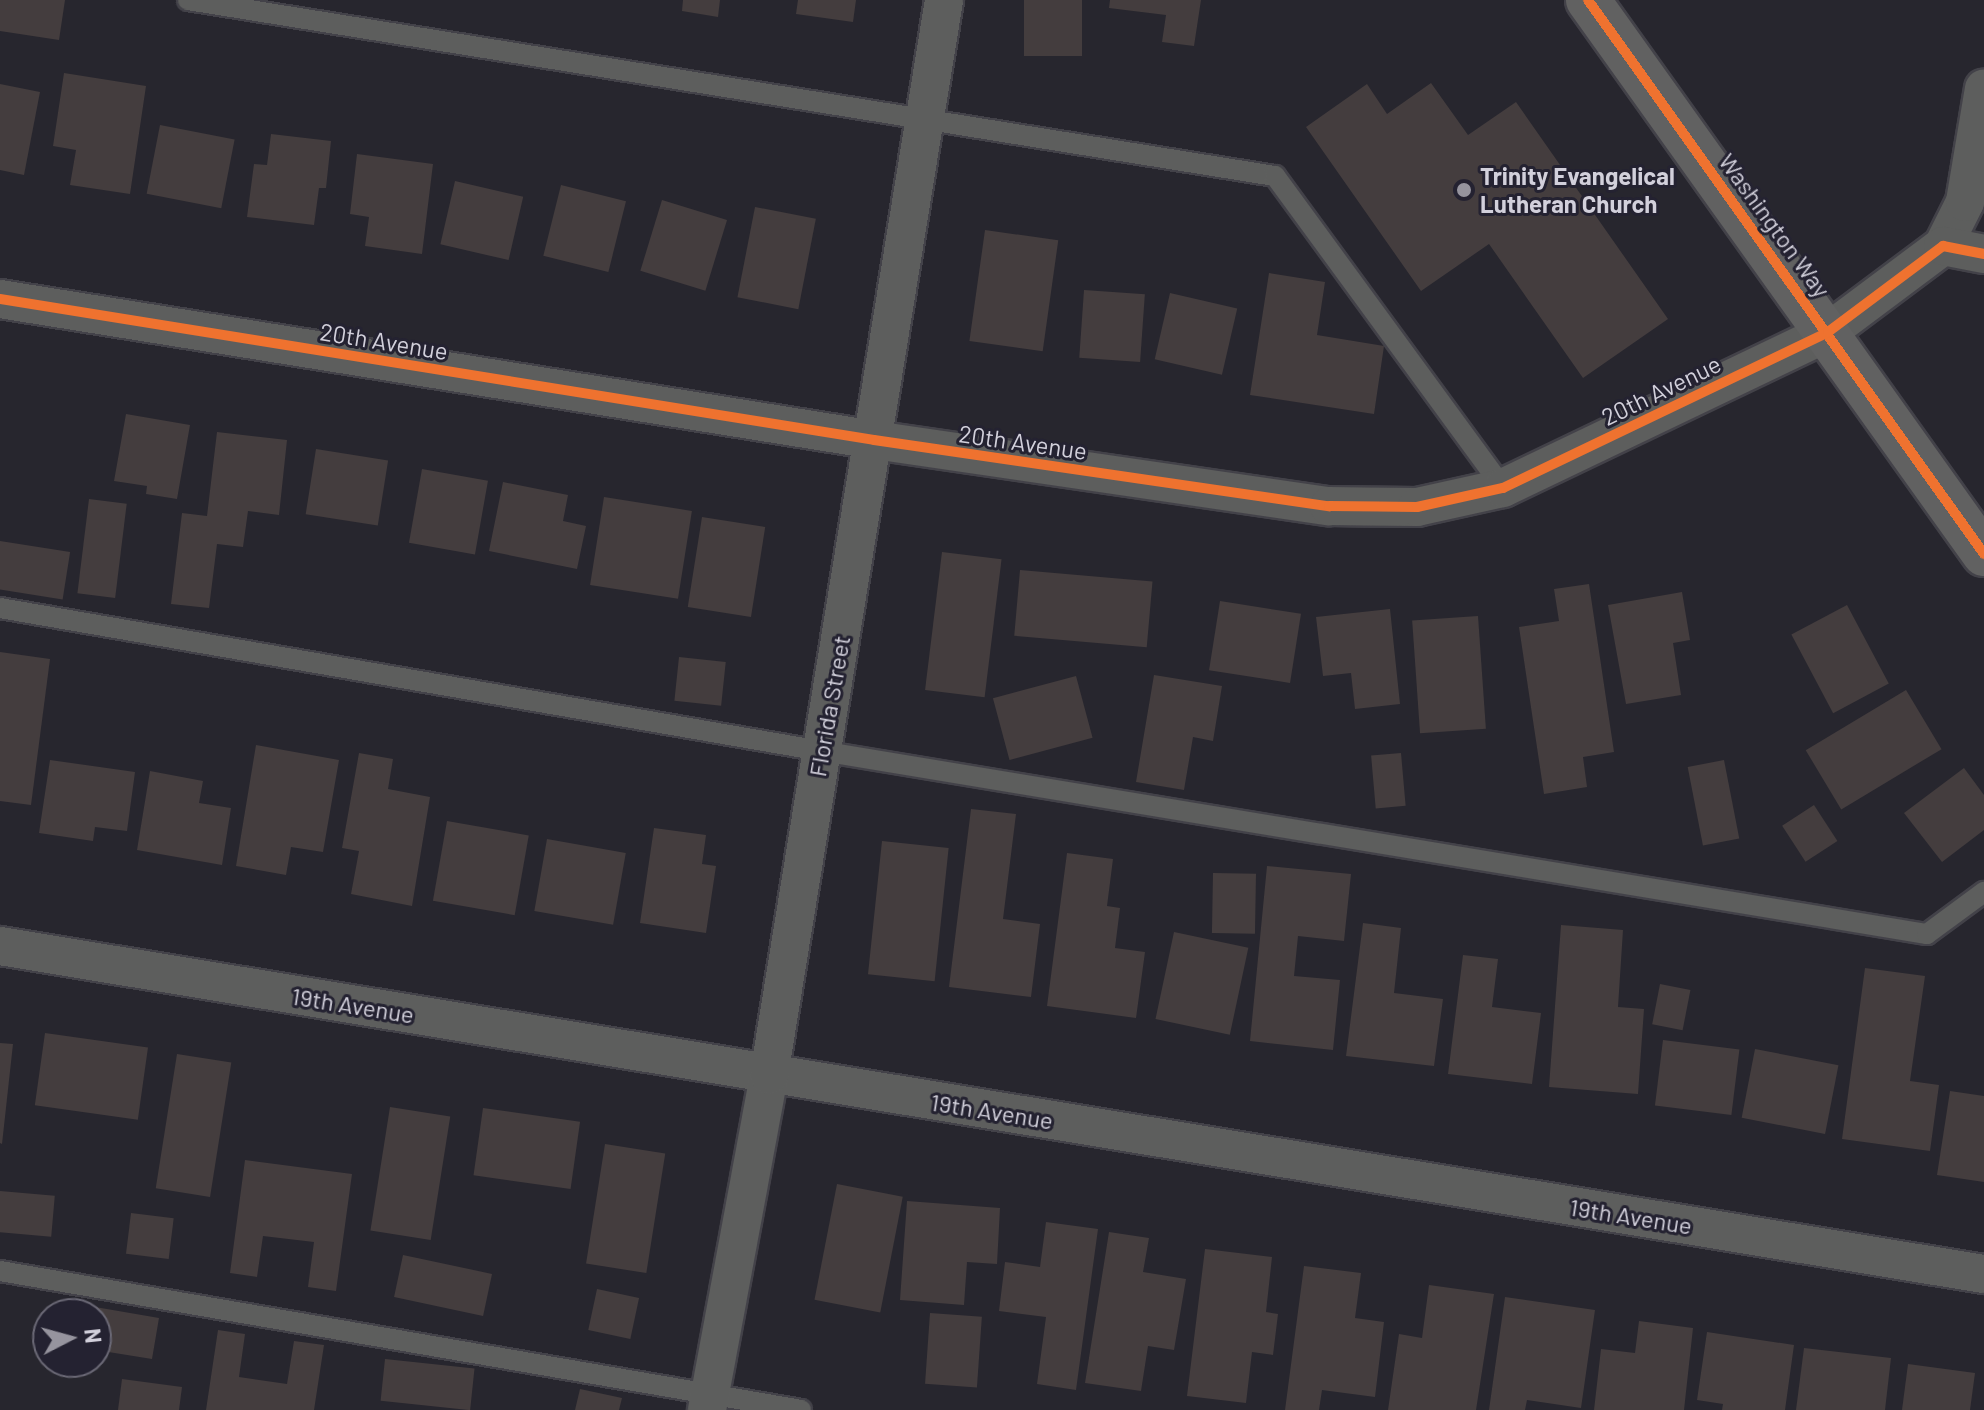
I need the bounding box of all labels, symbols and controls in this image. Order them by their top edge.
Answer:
street label: Washington Way [1713,147,1837,303]
place label: Trinity Evangelical Lutheran Church [1480,162,1675,218]
marker: Trinity Evangelical Lutheran Church [1455,181,1473,199]
street label: 20th Avenue [318,317,450,365]
street label: 20th Avenue [1597,349,1725,431]
street label: 20th Avenue [957,419,1089,465]
street label: Florida Street [802,633,856,779]
street label: 19th Avenue [290,981,416,1029]
street label: 19th Avenue [929,1087,1055,1135]
street label: 19th Avenue [1568,1192,1694,1240]
north arrow [32,1298,112,1378]
text: N [80,1327,108,1344]

